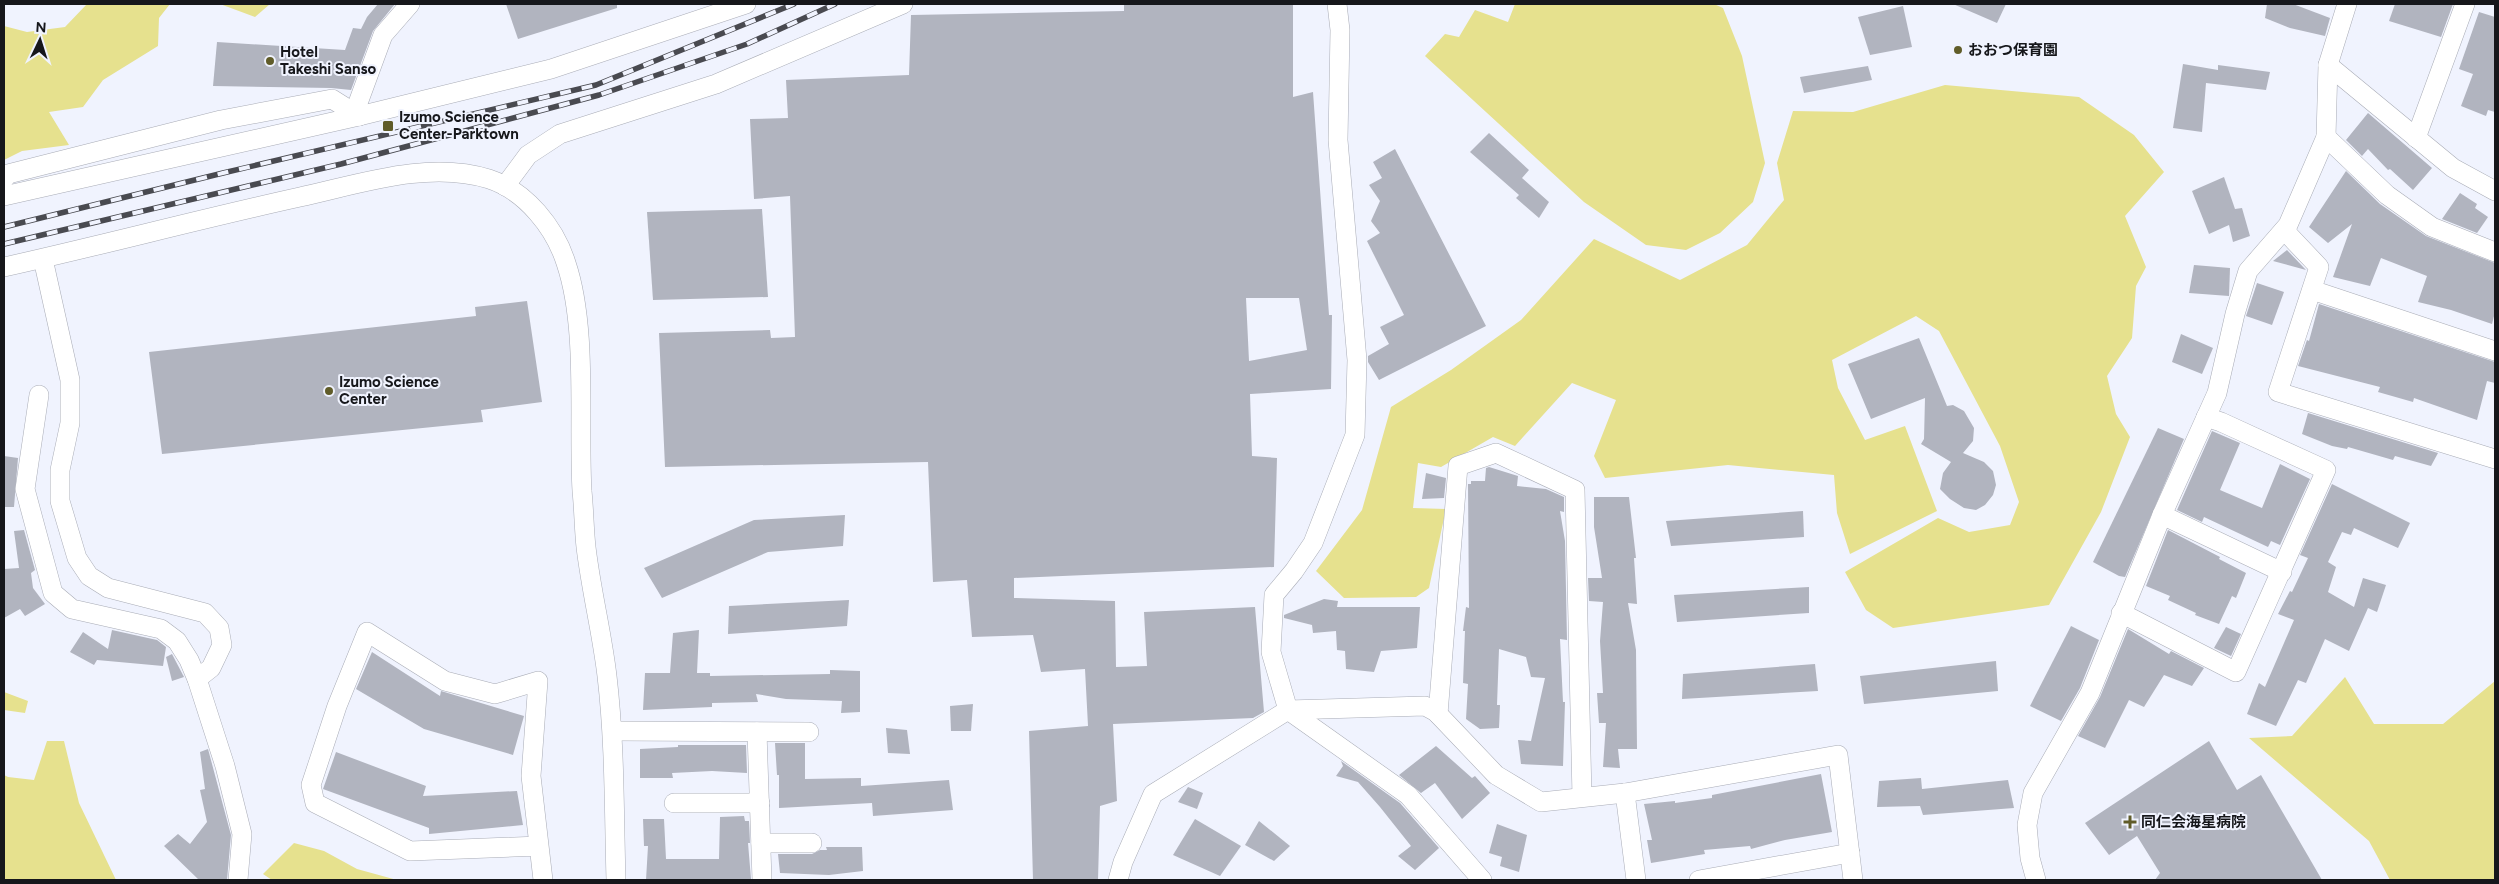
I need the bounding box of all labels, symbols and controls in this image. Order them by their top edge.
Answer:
north arrow [15,15,65,65]
text: N [35,19,47,36]
place label: おおつ保育園 [1968,41,2058,59]
place label: Hotel Takeshi Sanso [280,43,376,78]
marker: おおつ保育園 [1952,44,1964,56]
marker: Hotel Takeshi Sanso [264,55,276,67]
place label: Izumo Science Center-Parktown [399,108,519,143]
marker: Izumo Science Center-Parktown [381,119,395,133]
place label: Izumo Science Center [339,373,440,408]
marker: Izumo Science Center [323,385,335,397]
place label: 同仁会海星病院 [2141,813,2246,831]
marker: 同仁会海星病院 [2123,815,2137,829]

